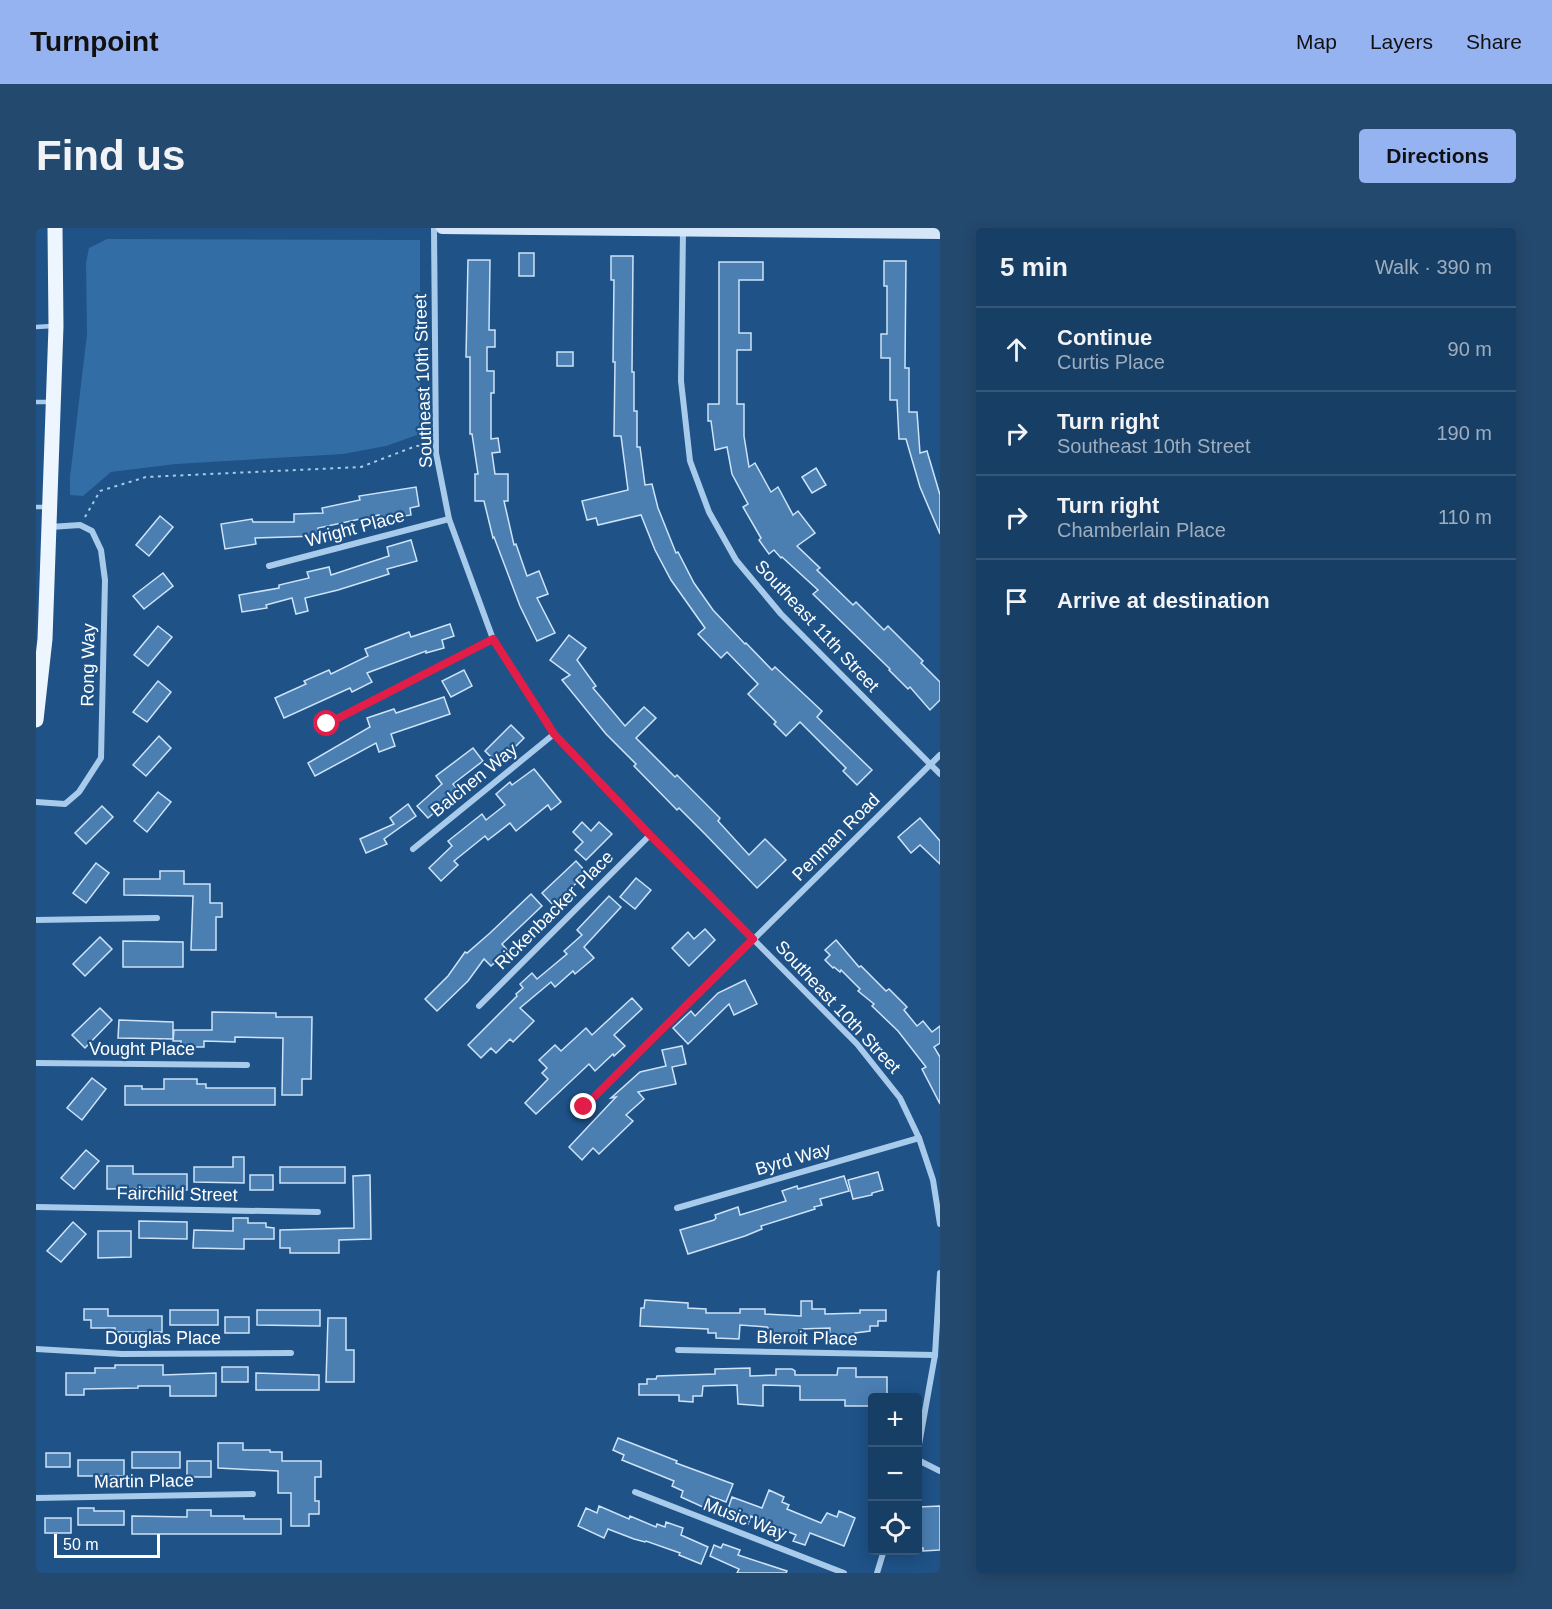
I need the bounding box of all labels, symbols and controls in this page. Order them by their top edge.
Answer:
text: Turnpoint [30,26,159,57]
text: Map [1296,30,1337,53]
text: Layers [1370,30,1433,53]
text: Share [1466,30,1522,53]
button: Directions [1359,129,1516,183]
text: Find us [36,132,185,179]
text: 5 min [1000,252,1068,282]
text: Walk · 390 m [1375,256,1492,278]
street label: Southeast 10th Street [410,294,436,468]
text: Continue [1057,325,1152,350]
icon: ahead [1000,333,1033,366]
text: 90 m [1448,338,1492,360]
text: Curtis Place [1057,351,1165,373]
text: Turn right [1057,409,1159,434]
icon: right [1000,417,1033,450]
text: 190 m [1436,422,1492,444]
text: Southeast 10th Street [1057,435,1250,457]
text: Turn right [1057,493,1159,518]
icon: right [1000,501,1033,534]
street label: Wright Place [303,505,407,551]
text: 110 m [1438,506,1492,528]
text: Chamberlain Place [1057,519,1226,541]
street label: Southeast 11th Street [751,556,883,696]
icon: arrive [1000,585,1033,618]
text: Arrive at destination [1057,588,1270,613]
street label: Rong Way [77,623,99,707]
route start [313,710,339,736]
street label: Balchen Way [427,739,521,821]
street label: Penman Road [788,789,884,885]
street label: Rickenbacker Place [491,847,617,973]
street label: Southeast 10th Street [771,937,905,1077]
street label: Vought Place [89,1039,195,1059]
route end [570,1093,596,1119]
street label: Byrd Way [753,1139,833,1179]
street label: Fairchild Street [116,1183,238,1205]
street label: Bleroit Place [756,1327,858,1349]
street label: Douglas Place [105,1328,221,1348]
map controls [868,1393,922,1555]
button: + [868,1393,922,1447]
button: − [868,1447,922,1501]
street label: Martin Place [94,1470,194,1492]
street label: Music Way [701,1494,789,1544]
button: locate [868,1501,922,1555]
scale bar [54,1531,160,1558]
text: 50 m [63,1536,99,1553]

